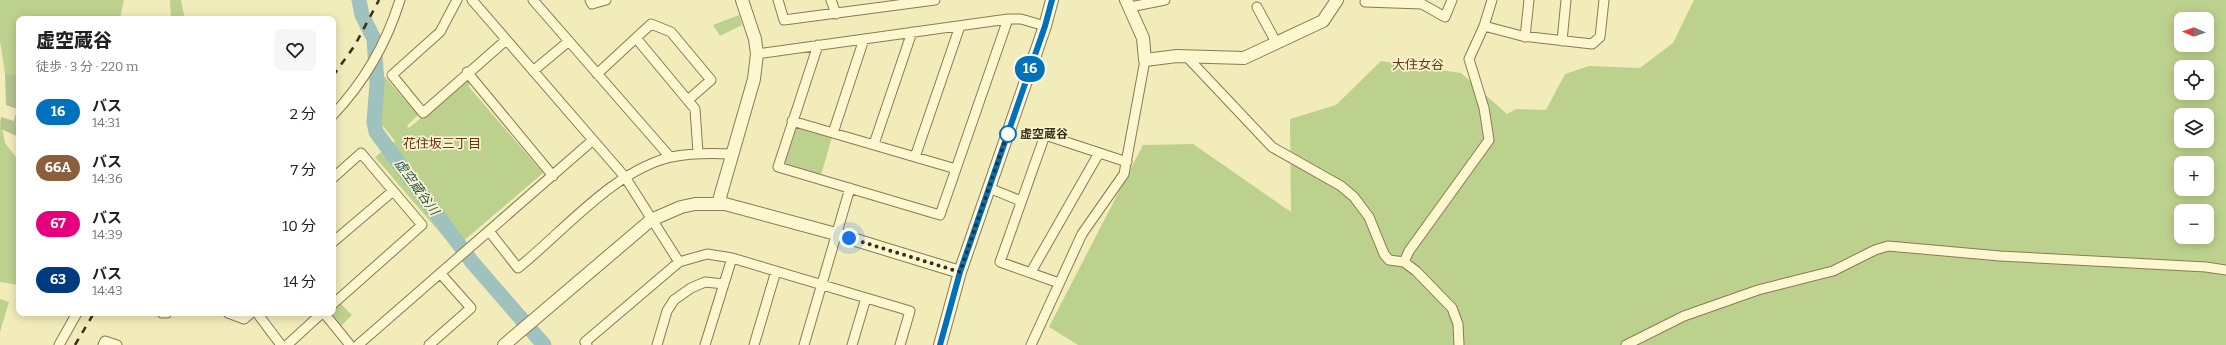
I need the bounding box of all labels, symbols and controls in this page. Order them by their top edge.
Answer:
north arrow [2174,12,2214,52]
map controls [2174,12,2214,244]
text: 虚空蔵谷 [36,29,112,52]
button: heart [274,29,316,71]
line badge: 16 [1012,56,1048,82]
district label: 大住女谷 [1392,57,1444,72]
text: 徒歩 · 3 分 · 220 m [36,59,138,74]
text: 16 [1023,60,1037,77]
button: locate [2174,60,2214,100]
text: バス [92,97,122,115]
text: 16 [51,103,65,120]
text: 2 分 [290,105,316,123]
button: layers [2174,108,2214,148]
text: 14:31 [92,115,120,130]
marker: 虚空蔵谷 [999,125,1017,143]
place label: 虚空蔵谷 [1020,127,1068,141]
district label: 花住坂三丁目 [403,136,481,151]
text: バス [92,153,122,171]
water label: 虚空蔵谷川 [392,156,443,219]
button: + [2174,156,2214,196]
text: 66A [45,159,71,176]
text: 7 分 [290,161,316,179]
text: 14:36 [92,171,123,186]
button: − [2174,204,2214,244]
text: バス [92,209,122,227]
text: 67 [50,215,66,232]
text: 10 分 [282,217,316,235]
text: 14:39 [92,227,123,242]
your location [839,228,859,248]
text: バス [92,265,122,283]
text: 63 [50,271,66,288]
text: 14 分 [283,273,316,291]
text: 14:43 [92,283,123,298]

